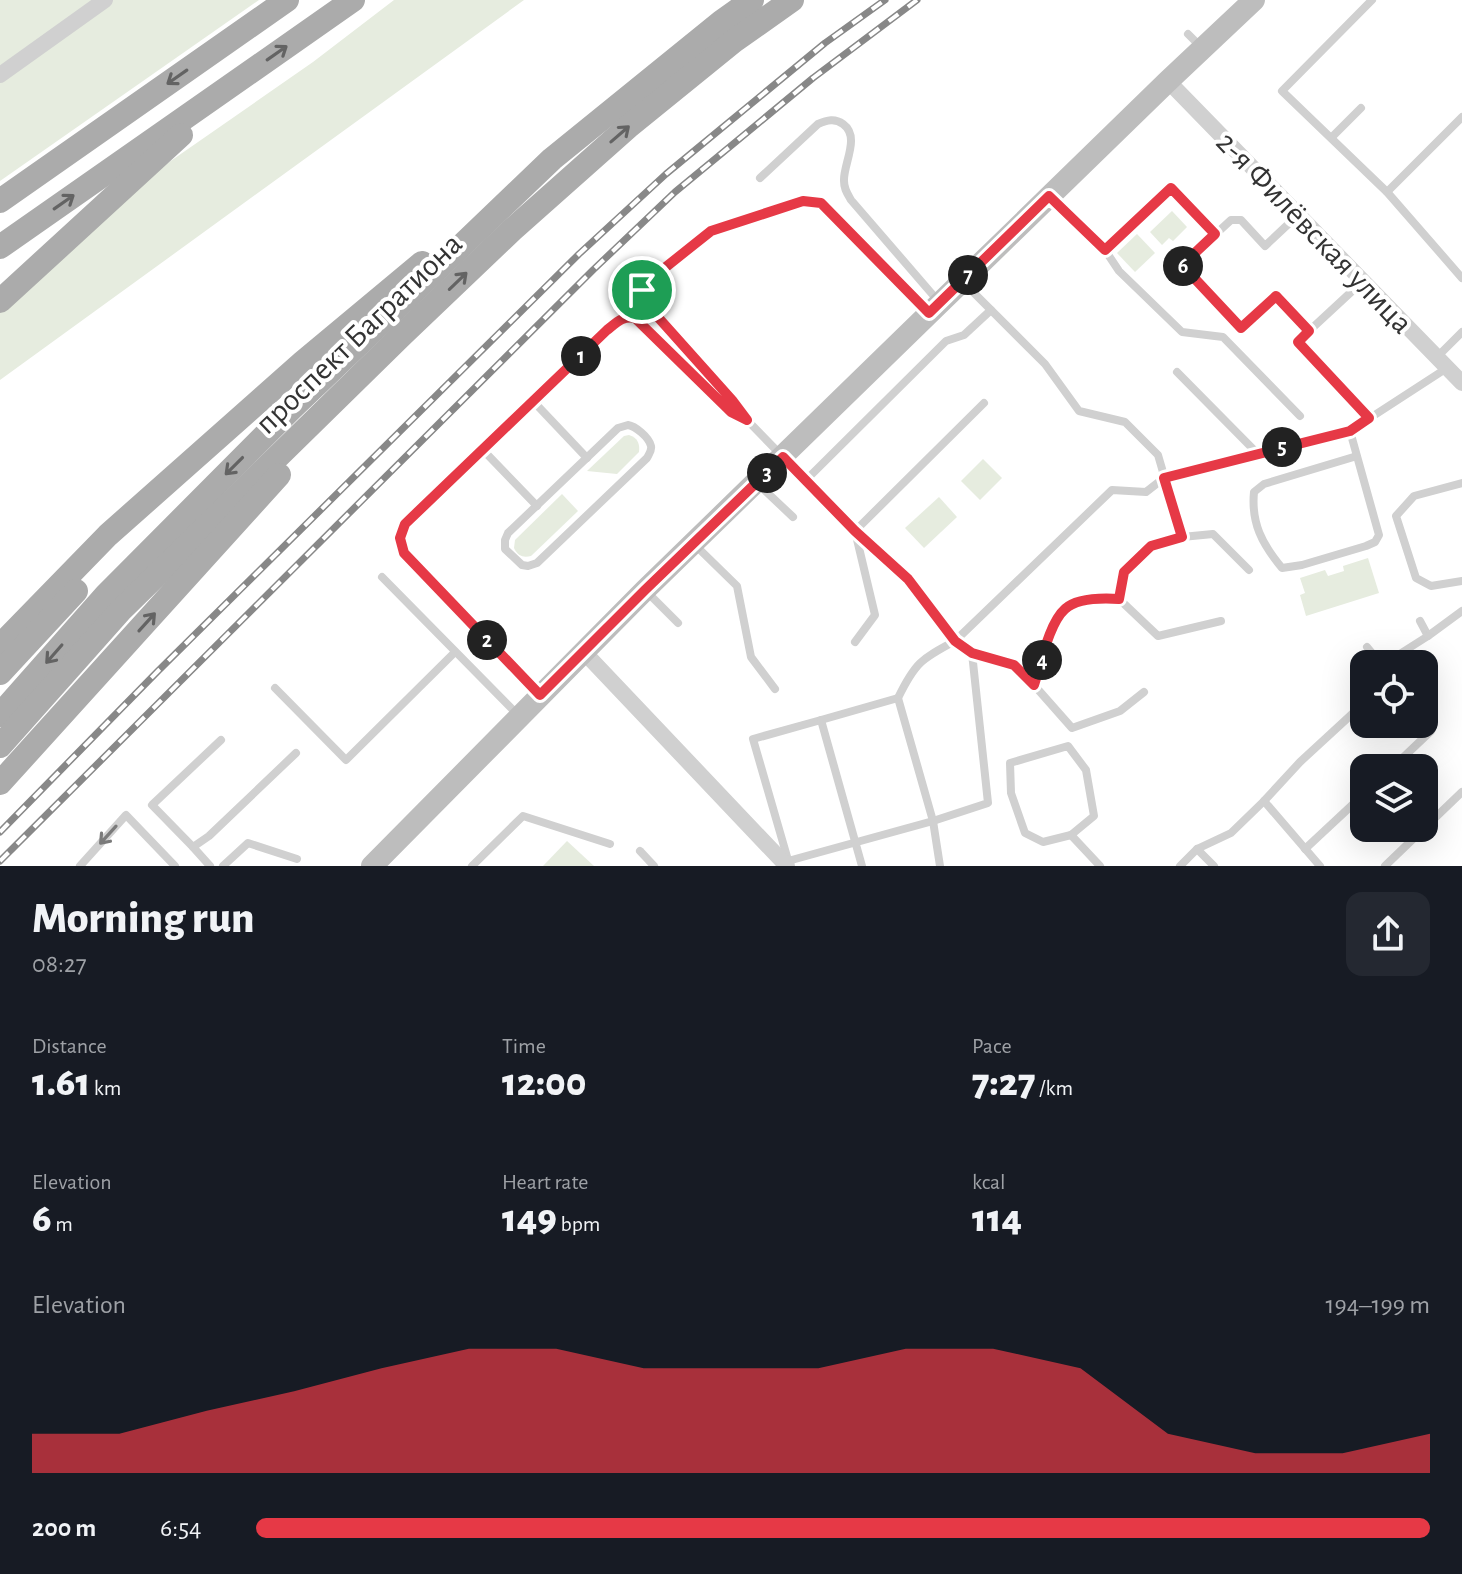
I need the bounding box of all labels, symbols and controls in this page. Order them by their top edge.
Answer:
one-way arrow [266,45,288,61]
one-way arrow [167,69,189,85]
one-way arrow [609,125,629,143]
street label: 2-я Филёвская улица [1210,126,1418,340]
one-way arrow [53,194,75,210]
street label: проспект Багратиона [249,227,468,440]
pin: 6 [1163,246,1203,286]
pin: 7 [948,255,988,295]
text: 6 [1178,255,1188,277]
pin [608,256,676,324]
text: 7 [963,264,973,286]
icon: arrive [620,268,664,312]
one-way arrow [448,272,467,291]
pin: 1 [561,336,601,376]
text: 1 [577,345,585,367]
pin: 5 [1262,427,1302,467]
text: 5 [1277,436,1287,458]
pin: 3 [747,453,787,493]
one-way arrow [225,456,244,475]
text: 3 [762,462,772,484]
one-way arrow [137,612,156,632]
pin: 2 [467,620,507,660]
text: 2 [482,629,492,651]
pin: 4 [1022,640,1062,680]
one-way arrow [45,643,63,663]
text: 4 [1036,649,1048,671]
map controls [1350,650,1438,842]
button: locate [1350,650,1438,738]
button: layers [1350,754,1438,842]
one-way arrow [99,825,117,845]
button: share [1346,892,1430,976]
text: Morning run [32,897,255,941]
text: 08:27 [32,951,87,977]
text: Distance [32,1035,107,1057]
text: Time [502,1035,546,1057]
text: Pace [972,1035,1012,1057]
text: 1.61 [32,1063,90,1103]
text: 12:00 [502,1063,586,1103]
text: 7:27 [972,1063,1035,1103]
text: km [90,1077,121,1099]
text: /km [1035,1077,1073,1099]
text: Elevation [32,1171,112,1193]
text: Heart rate [502,1171,588,1193]
text: kcal [972,1171,1006,1193]
text: 6 [32,1199,52,1239]
text: 149 [502,1199,557,1239]
text: 114 [972,1199,1022,1239]
text: m [52,1213,73,1235]
text: bpm [557,1213,600,1235]
text: Elevation [32,1292,126,1318]
text: 194–199 m [1325,1292,1430,1318]
text: 200 m [32,1515,96,1541]
text: 6:54 [160,1515,202,1541]

